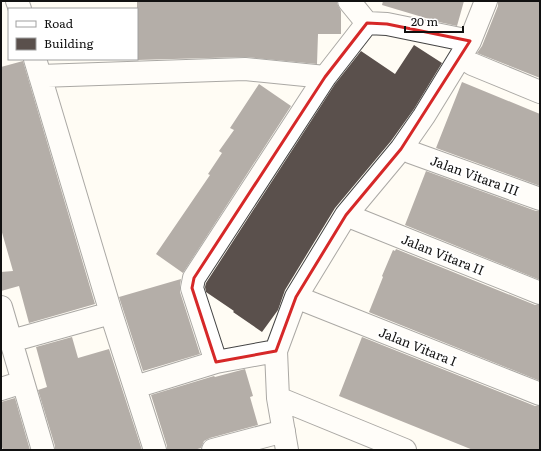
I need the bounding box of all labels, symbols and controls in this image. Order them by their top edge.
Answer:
legend [8,8,138,60]
scale bar [405,8,463,34]
text: 20 m [411,12,438,30]
text: Road [44,14,74,32]
text: Building [44,34,94,52]
street label: Jalan Vitara III [428,150,522,200]
street label: Jalan Vitara II [399,229,487,279]
street label: Jalan Vitara I [376,322,460,370]

